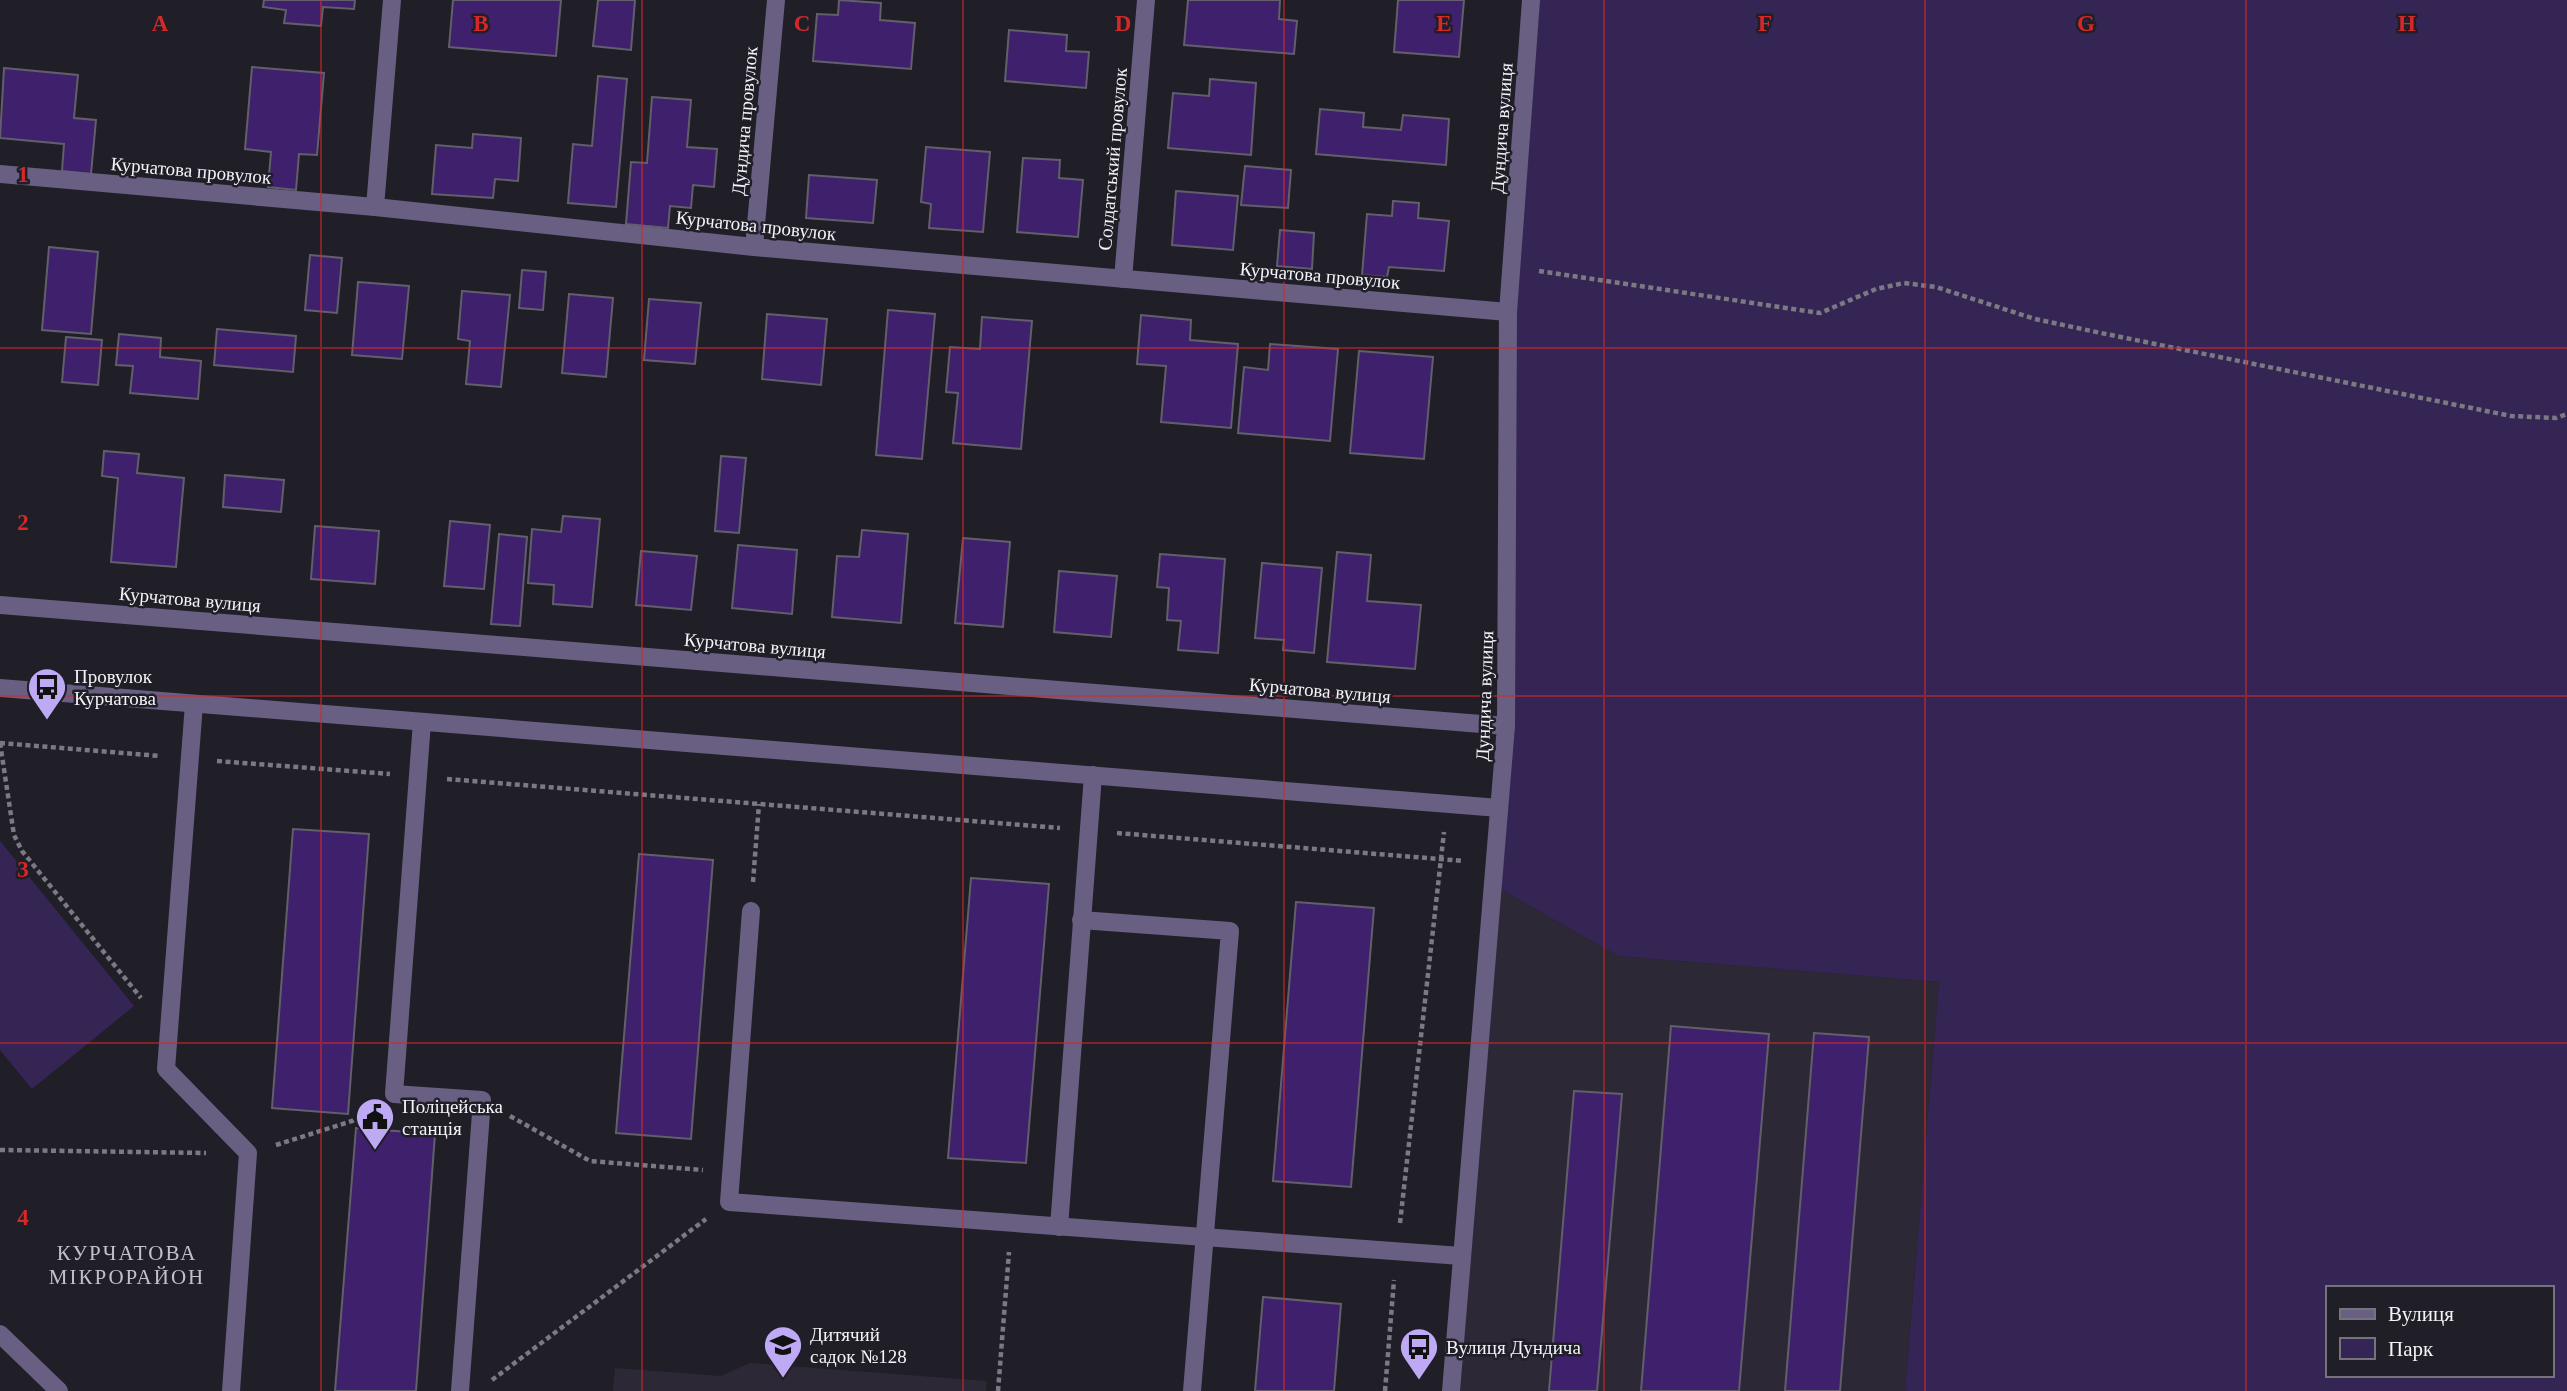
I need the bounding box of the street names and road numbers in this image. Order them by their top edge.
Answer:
street label: Дундича провулок [728,45,762,196]
street label: Дундича вулиця [1486,62,1517,194]
street label: Солдатський провулок [1094,66,1131,251]
street label: Курчатова провулок [110,153,273,188]
street label: Курчатова провулок [675,207,838,244]
street label: Курчатова провулок [1239,258,1402,293]
street label: Курчатова вулиця [118,583,262,616]
street label: Курчатова вулиця [683,629,827,662]
street label: Дундича вулиця [1472,630,1497,762]
street label: Курчатова вулиця [1248,674,1392,707]

